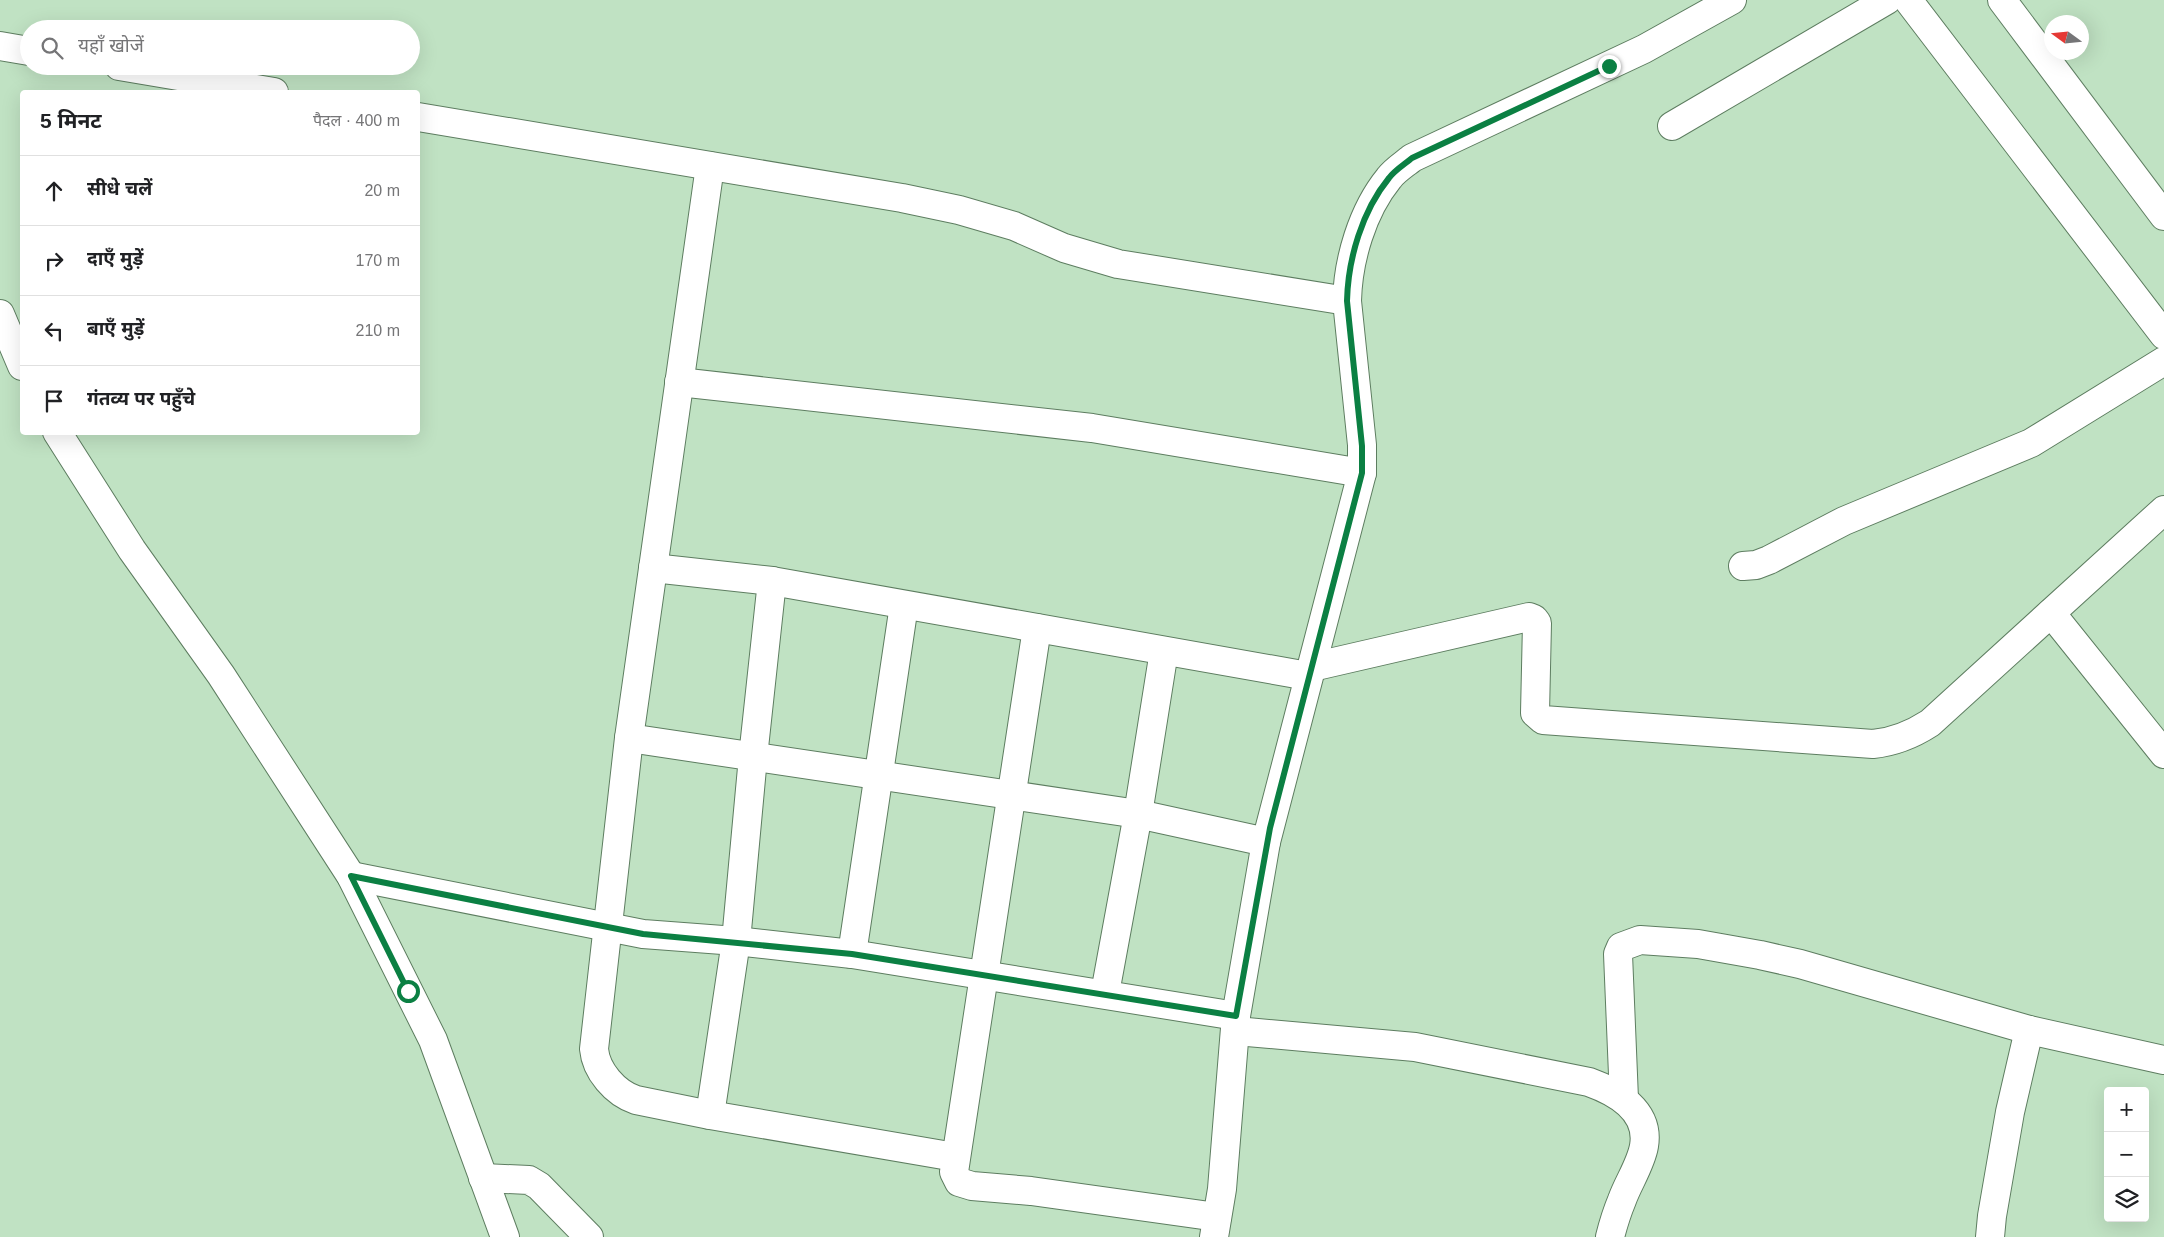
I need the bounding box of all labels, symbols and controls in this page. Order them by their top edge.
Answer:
north arrow [2044,15,2089,60]
search box [20,20,420,75]
icon: search [38,34,66,62]
text: यहाँ खोजें [78,35,144,56]
route end [1598,55,1621,78]
text: 5 मिनट [40,109,102,132]
text: पैदल · 400 m [313,112,400,129]
icon: ahead [40,177,68,205]
text: सीधे चलें [87,178,152,199]
text: 20 m [364,182,400,199]
icon: right [40,247,68,275]
text: दाएँ मुड़ें [87,248,143,269]
text: 170 m [356,252,400,269]
icon: left [40,317,68,345]
text: बाएँ मुड़ें [87,318,144,339]
text: 210 m [356,322,400,339]
icon: arrive [40,387,68,415]
text: गंतव्य पर पहुँचे [87,388,195,409]
route start [397,980,420,1003]
map controls [2104,1087,2149,1222]
button: + [2104,1087,2149,1132]
button: − [2104,1132,2149,1177]
button: layers [2104,1177,2149,1222]

